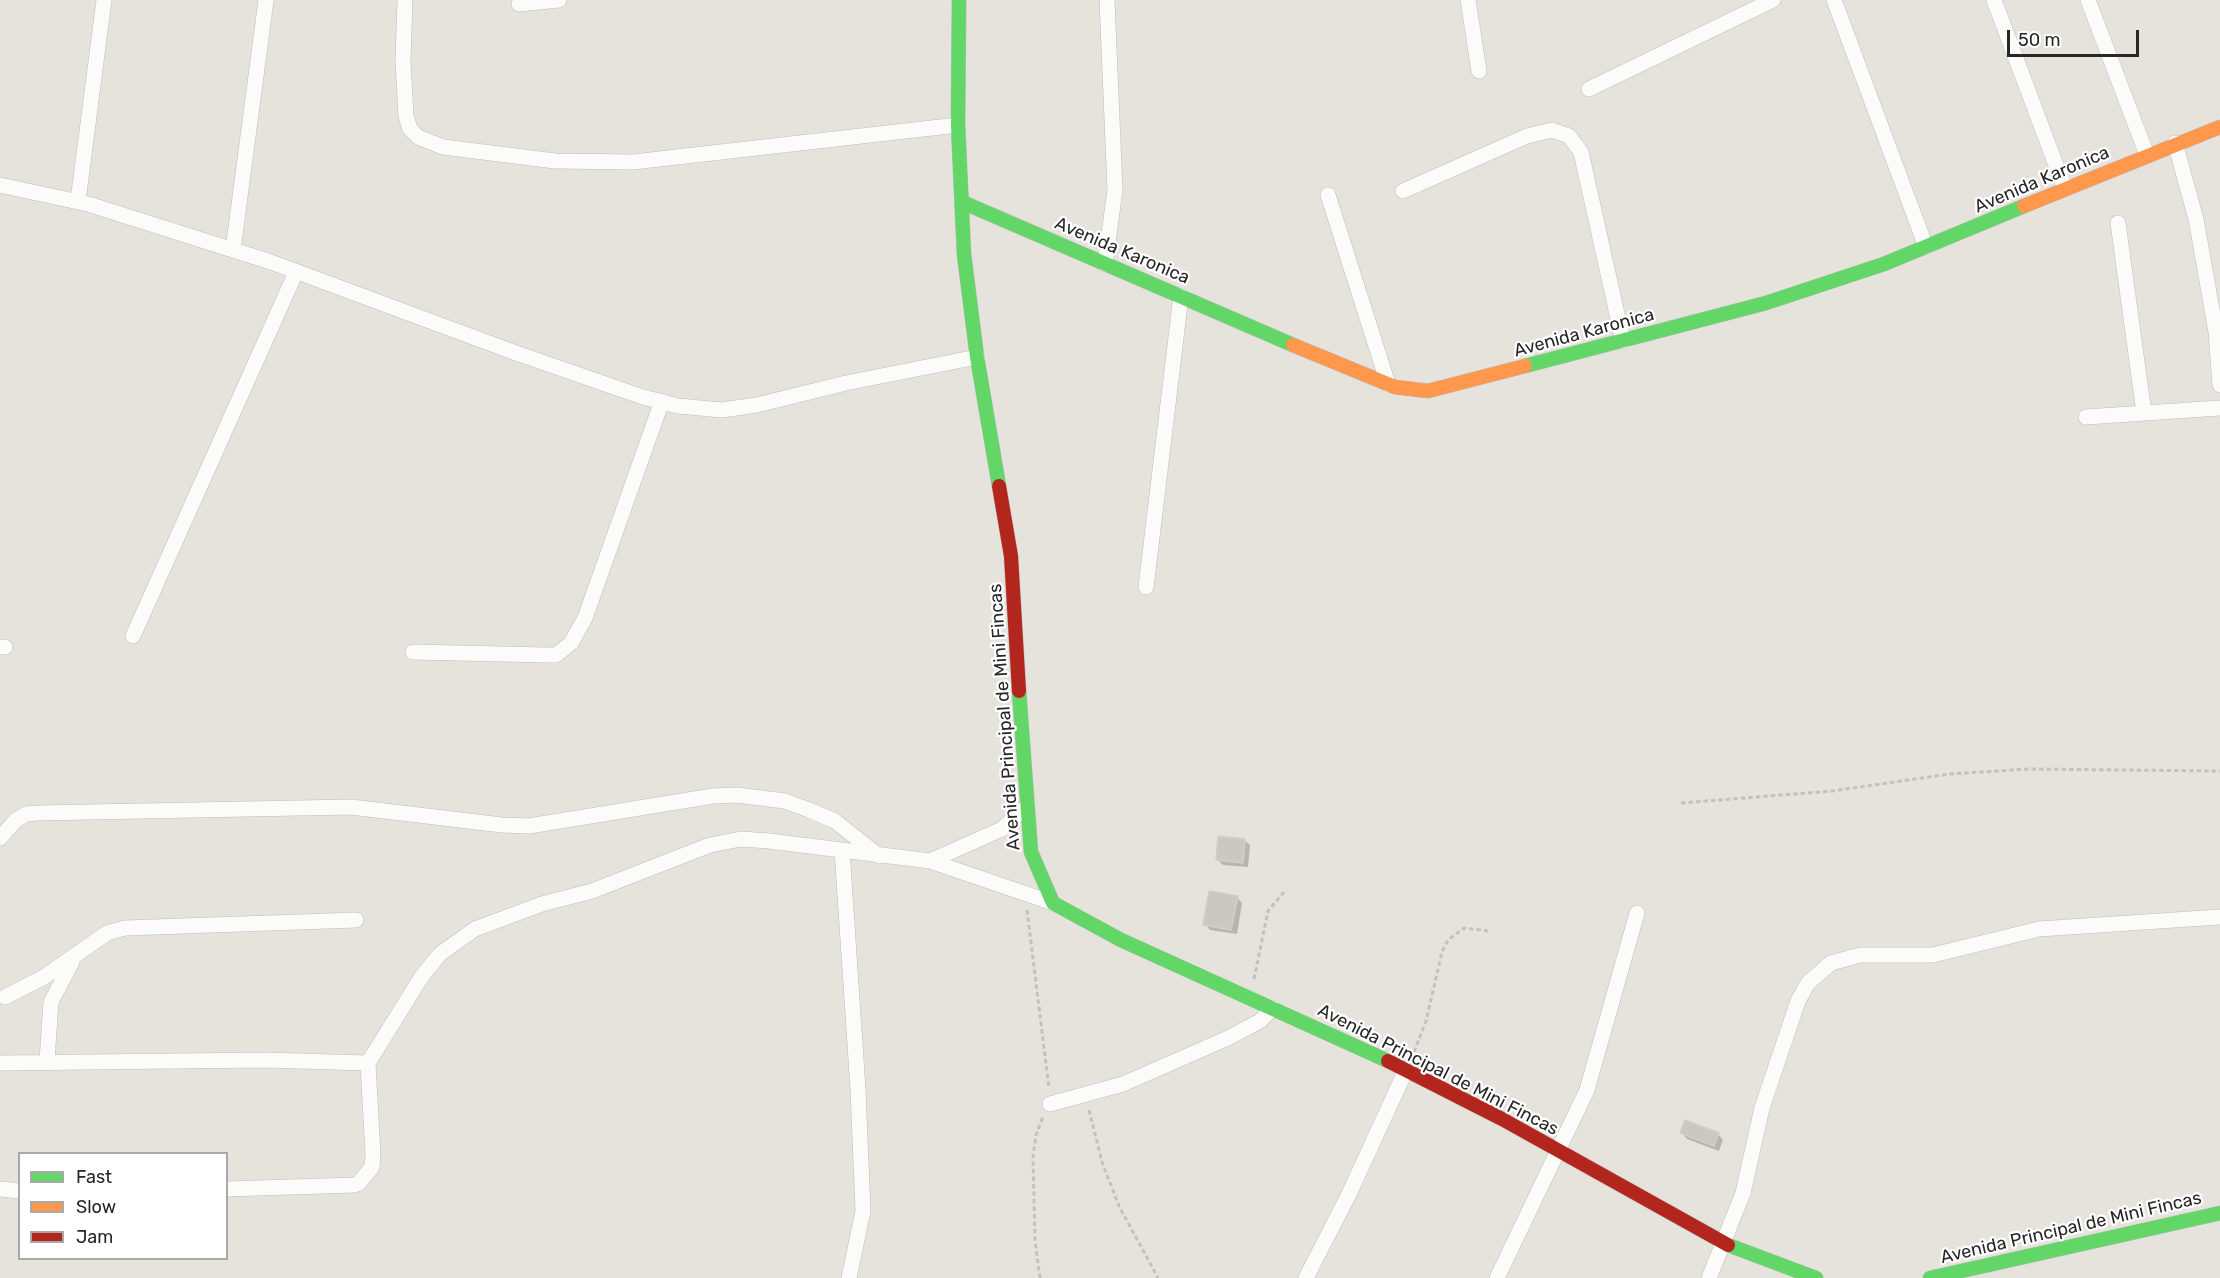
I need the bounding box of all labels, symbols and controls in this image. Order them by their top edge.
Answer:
scale bar [2010,18,2142,56]
text: 50 m [2018,29,2061,51]
street label: Avenida Karonica [1971,142,2113,218]
street label: Avenida Karonica [1051,213,1193,289]
street label: Avenida Karonica [1512,304,1656,362]
street label: Avenida Principal de Mini Fincas [985,583,1025,851]
street label: Avenida Principal de Mini Fincas [1314,1000,1562,1140]
legend [18,1152,228,1260]
text: Fast [76,1166,112,1188]
street label: Avenida Principal de Mini Fincas [1938,1187,2204,1269]
text: Slow [76,1196,116,1218]
text: Jam [76,1226,113,1248]

